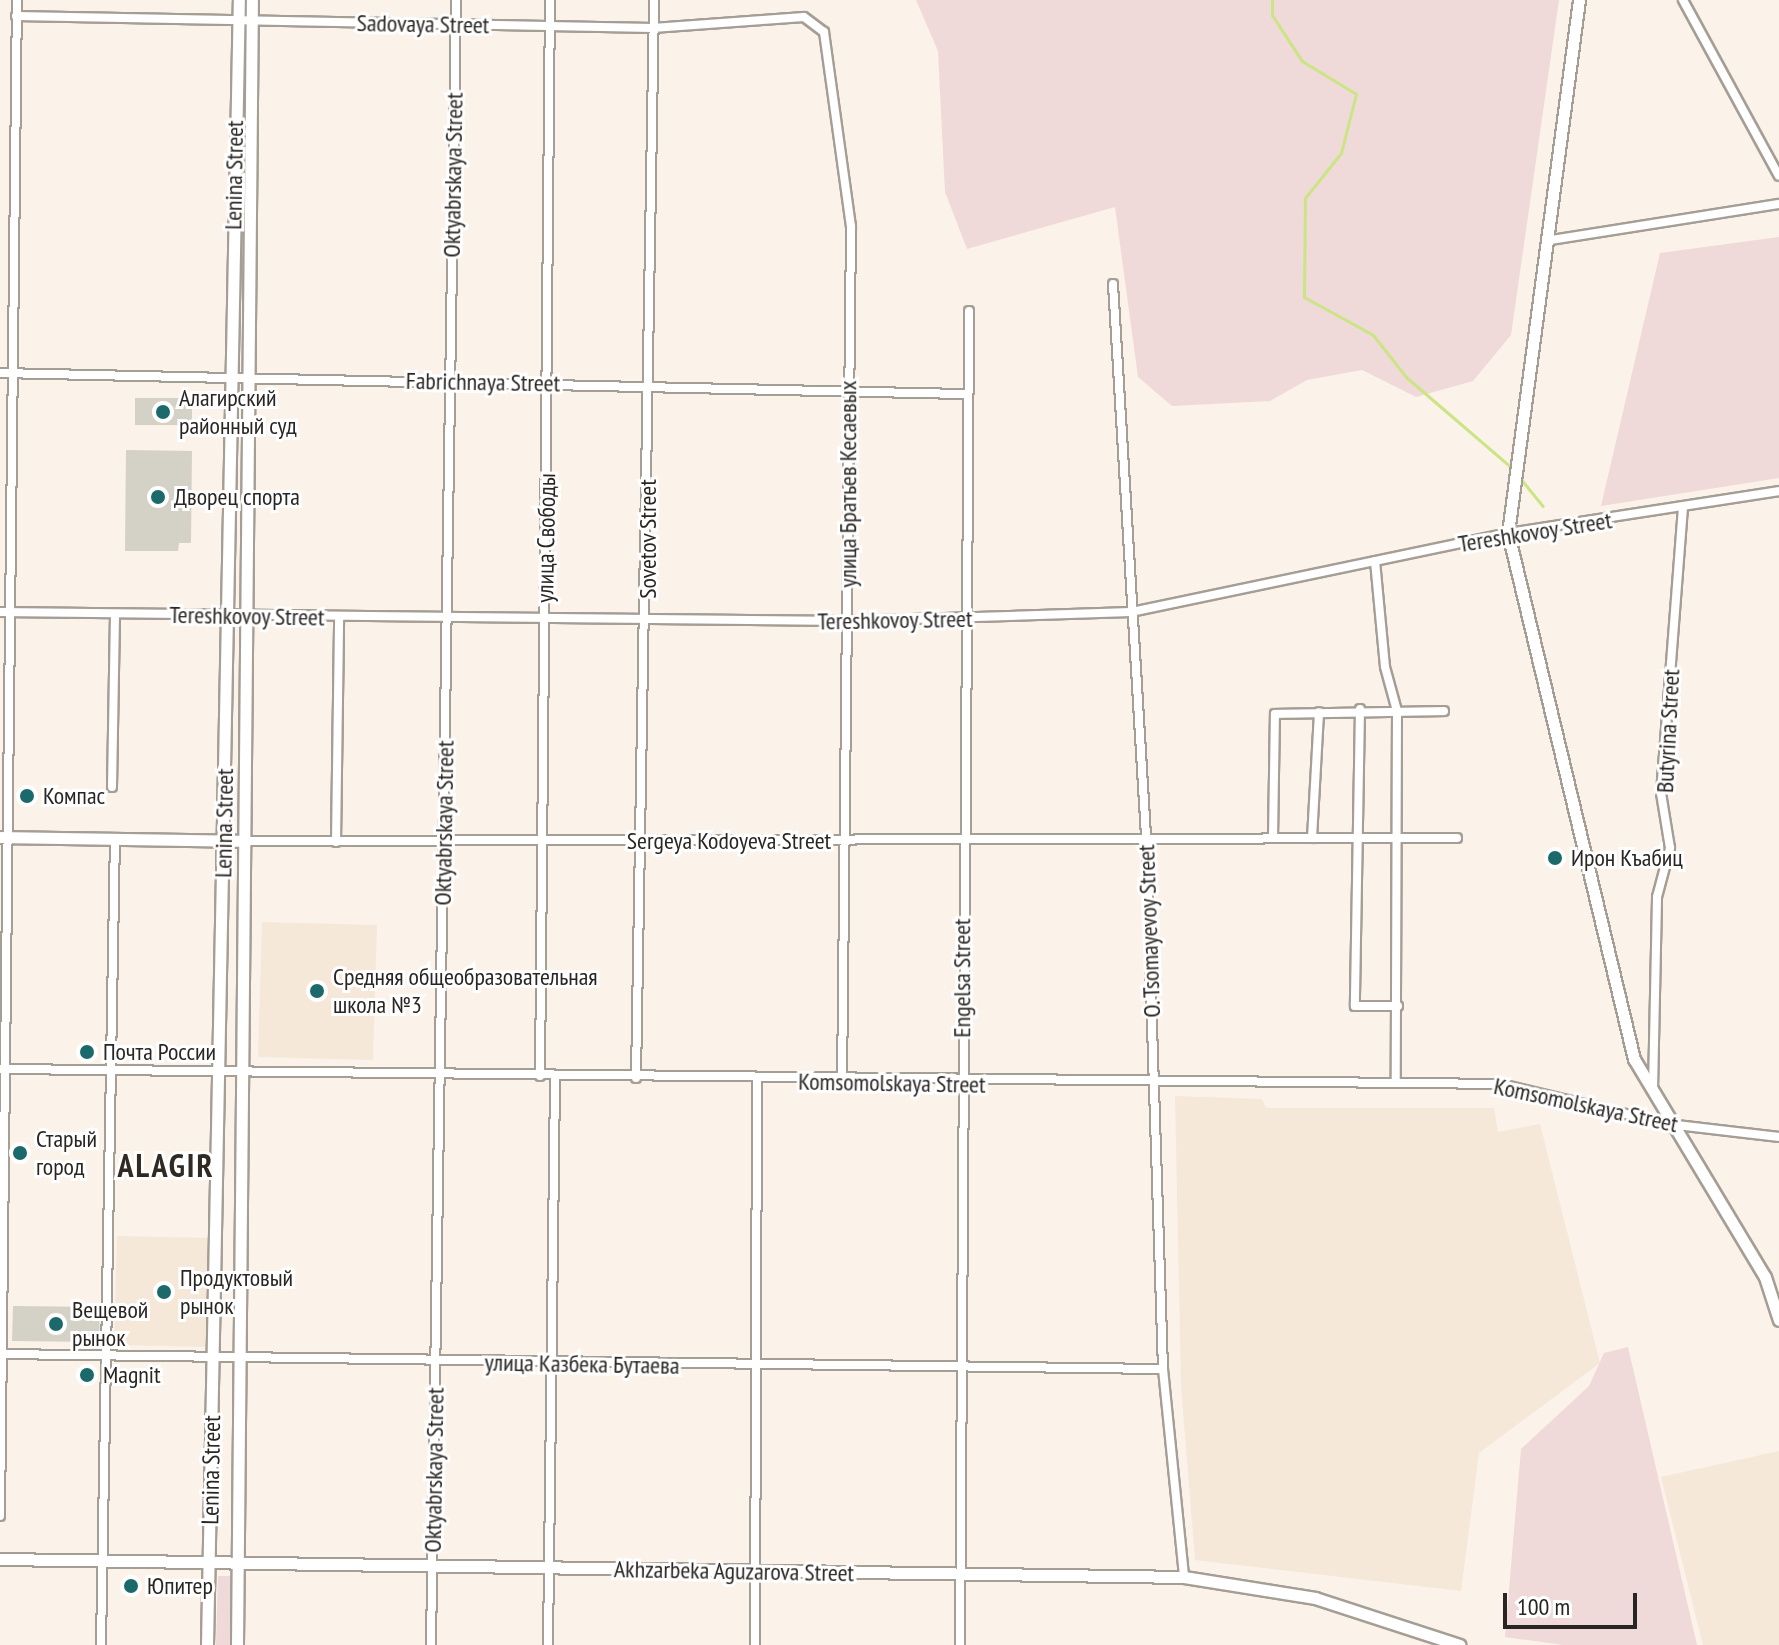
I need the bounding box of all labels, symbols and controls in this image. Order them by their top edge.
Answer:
street label: Sadovaya Street [356,8,490,40]
street label: Oktyabrskaya Street [437,92,469,258]
street label: Lenina Street [219,120,249,230]
street label: Fabrichnaya Street [406,366,560,398]
street label: улица Братьев Кесаевых [834,380,862,588]
place label: Алагирский районный суд [179,384,297,440]
marker: Алагирский районный суд [154,403,172,421]
street label: улица Свободы [530,473,562,603]
street label: Sovetov Street [634,479,662,599]
place label: Дворец спорта [174,483,300,511]
marker: Дворец спорта [149,488,167,506]
street label: Tereshkovoy Street [1456,506,1614,558]
street label: Tereshkovoy Street [169,600,325,632]
street label: Tereshkovoy Street [817,604,973,636]
street label: Butyrina Street [1650,668,1686,794]
street label: Oktyabrskaya Street [428,740,460,906]
street label: Lenina Street [209,768,239,878]
place label: Компас [43,782,105,810]
marker: Компас [18,787,36,805]
street label: Sergeya Kodoyeva Street [627,827,831,855]
street label: O. Tsomayevoy Street [1132,842,1166,1020]
place label: Ирон Къабиц [1571,844,1683,872]
marker: Ирон Къабиц [1546,849,1564,867]
street label: Engelsa Street [948,918,976,1038]
place label: Средняя общеобразовательная школа №3 [333,963,598,1019]
marker: Средняя общеобразовательная школа №3 [308,982,326,1000]
place label: Почта России [103,1038,216,1066]
marker: Почта России [78,1043,96,1061]
street label: Komsomolskaya Street [798,1067,986,1099]
street label: Komsomolskaya Street [1491,1071,1681,1139]
place label: Старый город [36,1125,97,1181]
marker: Старый город [11,1144,29,1162]
district label: ALAGIR [118,1146,214,1184]
place label: Продуктовый рынок [180,1264,293,1320]
marker: Продуктовый рынок [155,1283,173,1301]
place label: Вещевой рынок [72,1296,148,1352]
marker: Вещевой рынок [47,1315,65,1333]
street label: улица Казбека Бутаева [484,1348,680,1380]
place label: Magnit [103,1361,161,1389]
marker: Magnit [78,1366,96,1384]
street label: Oktyabrskaya Street [418,1387,450,1553]
street label: Lenina Street [196,1415,226,1525]
street label: Akhzarbeka Aguzarova Street [613,1555,855,1587]
place label: Юпитер [147,1572,213,1600]
marker: Юпитер [122,1577,140,1595]
scale bar [1507,1577,1641,1627]
text: 100 m [1517,1591,1570,1622]

